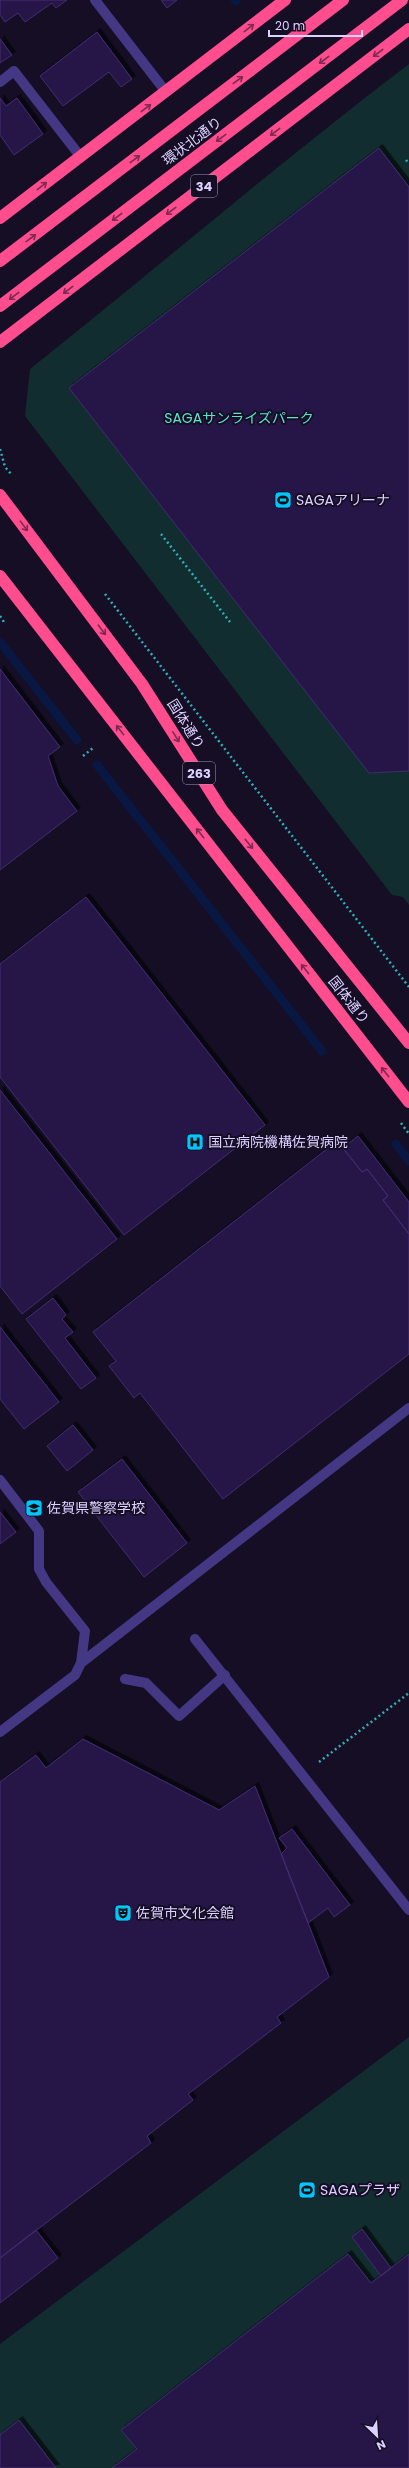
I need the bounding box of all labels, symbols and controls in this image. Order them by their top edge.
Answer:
scale bar [269,12,362,38]
text: 20 m [275,17,305,34]
one-way arrow [243,24,254,32]
one-way arrow [373,49,384,57]
one-way arrow [319,55,330,64]
one-way arrow [232,76,243,84]
one-way arrow [140,103,151,112]
street label: 環状北通り [158,112,226,170]
one-way arrow [269,128,280,136]
one-way arrow [215,134,226,143]
one-way arrow [129,155,140,163]
road number: 34 [191,175,217,197]
one-way arrow [36,182,47,190]
one-way arrow [166,207,177,215]
one-way arrow [112,213,123,221]
one-way arrow [25,233,36,242]
one-way arrow [63,286,74,294]
one-way arrow [8,292,19,300]
park label: SAGAサンライズパーク [164,408,314,428]
sports icon: SAGAアリーナ [273,490,293,510]
place label: SAGAアリーナ [296,490,390,510]
one-way arrow [19,521,28,532]
one-way arrow [98,624,106,635]
street label: 国体通り [163,695,209,753]
one-way arrow [116,725,124,736]
one-way arrow [172,731,180,742]
road number: 263 [183,762,215,784]
one-way arrow [196,828,204,839]
one-way arrow [245,838,254,849]
one-way arrow [301,963,310,974]
street label: 国体通り [324,972,374,1028]
one-way arrow [381,1066,389,1077]
hospital icon: 国立病院機構佐賀病院 [185,1132,205,1152]
place label: 国立病院機構佐賀病院 [208,1132,348,1152]
school or university icon: 佐賀県警察学校 [24,1498,44,1518]
place label: 佐賀県警察学校 [47,1498,145,1518]
theatre icon: 佐賀市文化会館 [113,1903,133,1923]
place label: 佐賀市文化会館 [136,1903,234,1923]
sports icon: SAGAプラザ [297,2180,317,2200]
place label: SAGAプラザ [320,2180,400,2200]
north arrow [357,2416,397,2456]
text: N [374,2436,388,2454]

